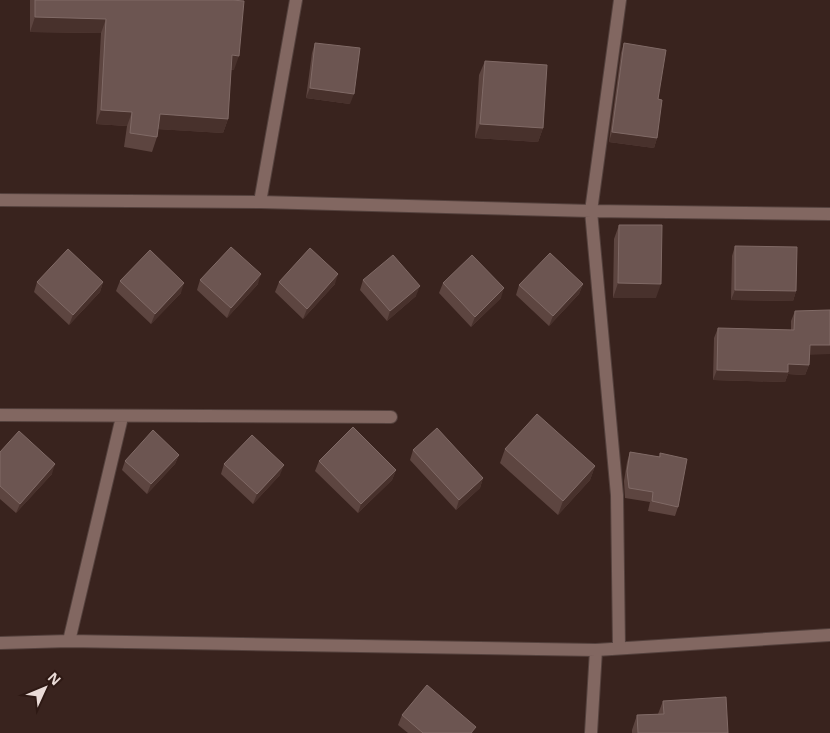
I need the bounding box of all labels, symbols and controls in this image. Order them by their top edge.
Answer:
north arrow [20,663,70,713]
text: N [44,668,66,689]

